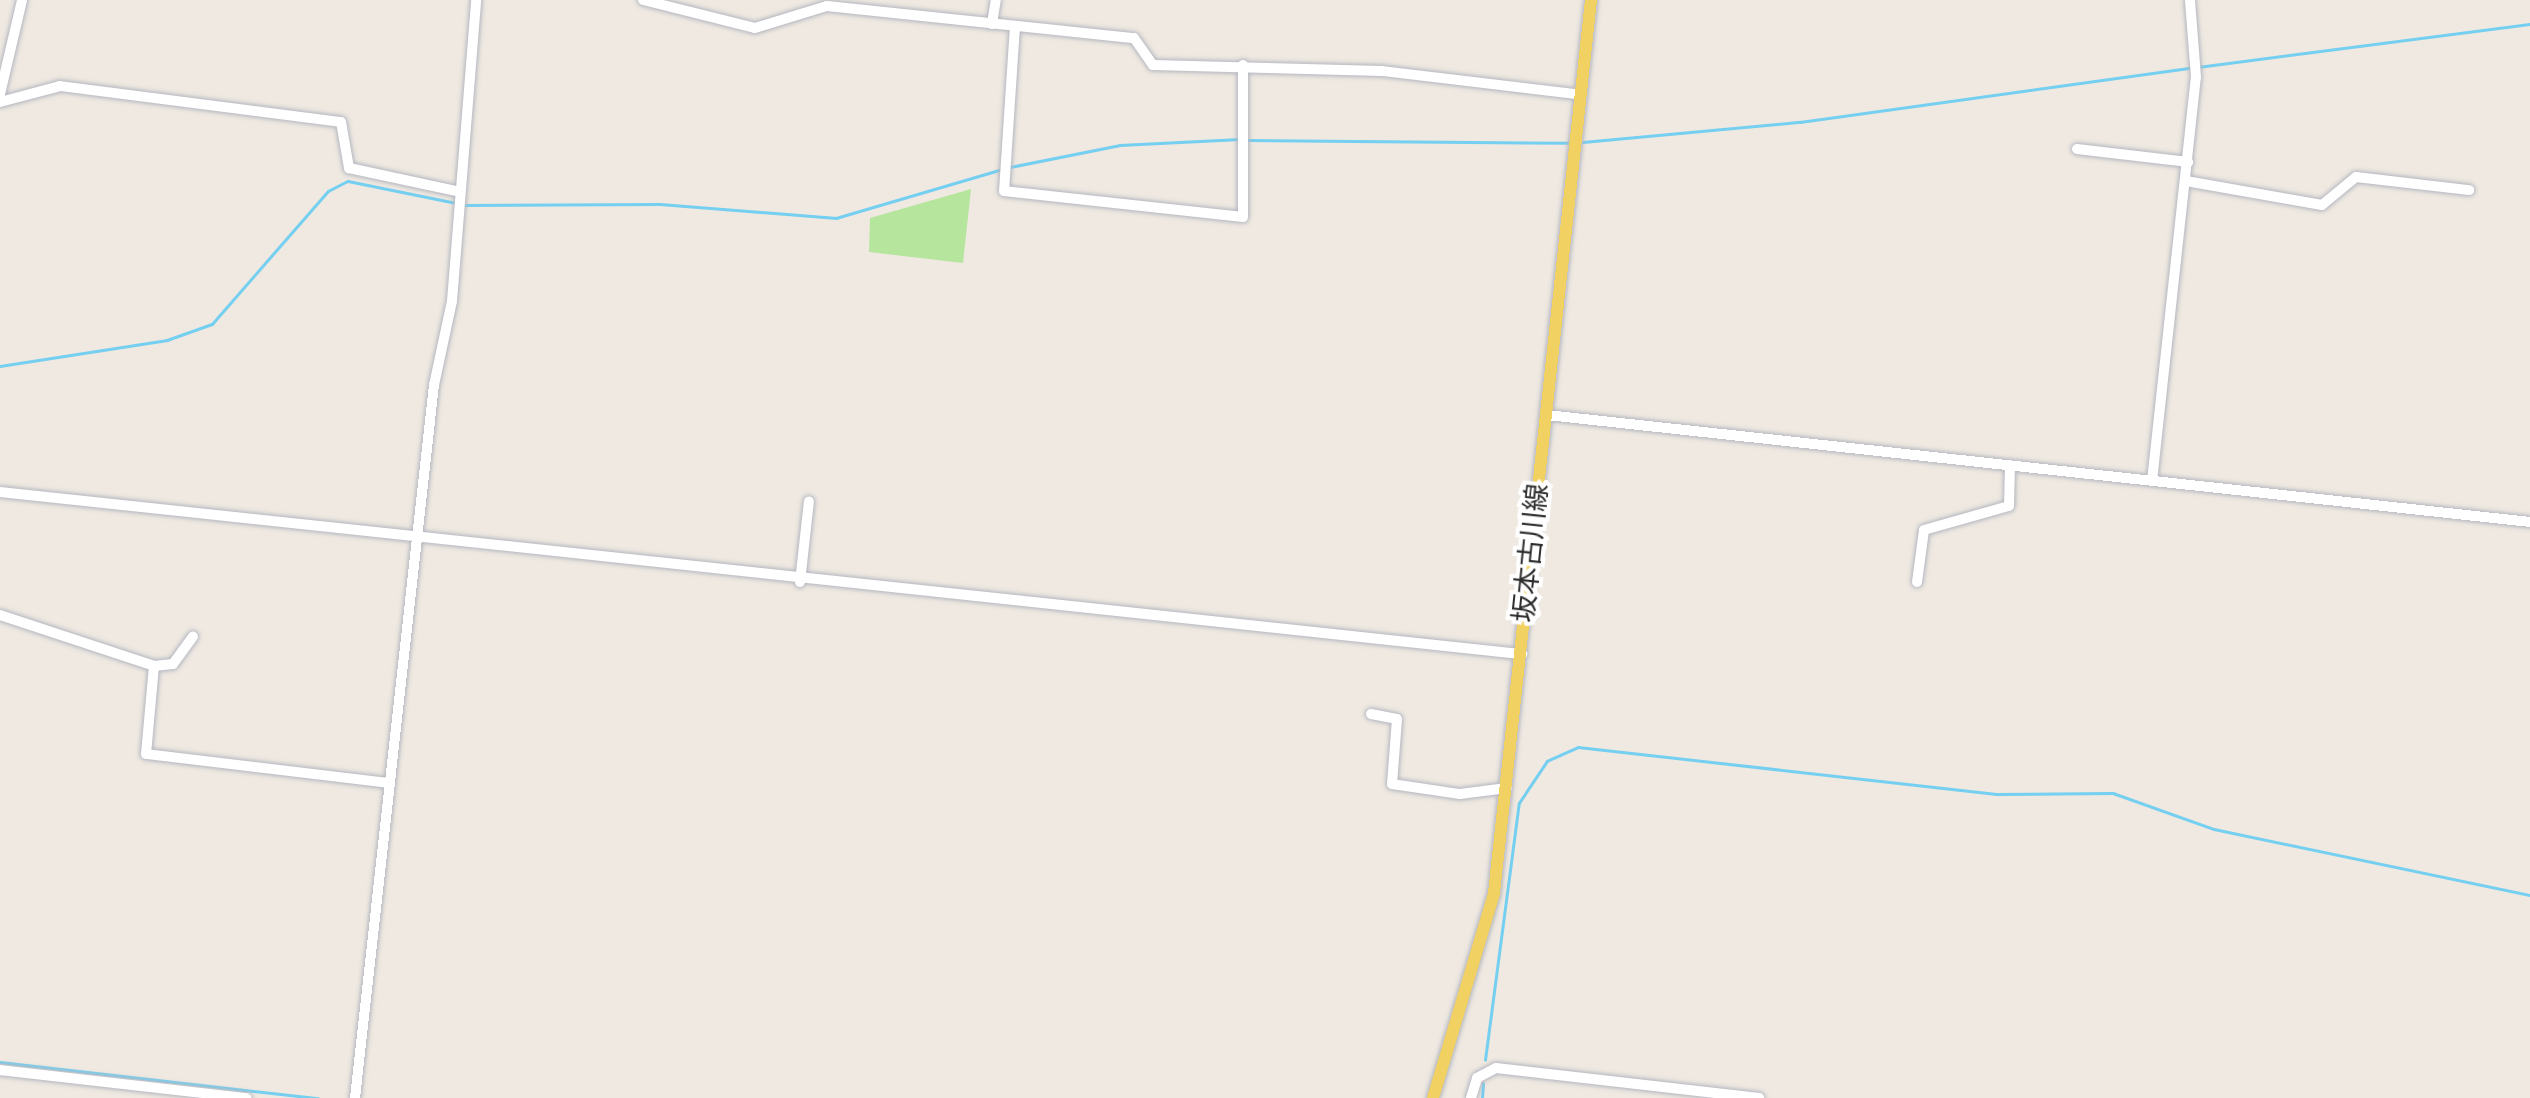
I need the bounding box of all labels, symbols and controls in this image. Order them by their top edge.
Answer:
street label: 坂本古川線 [1508,482,1556,624]

